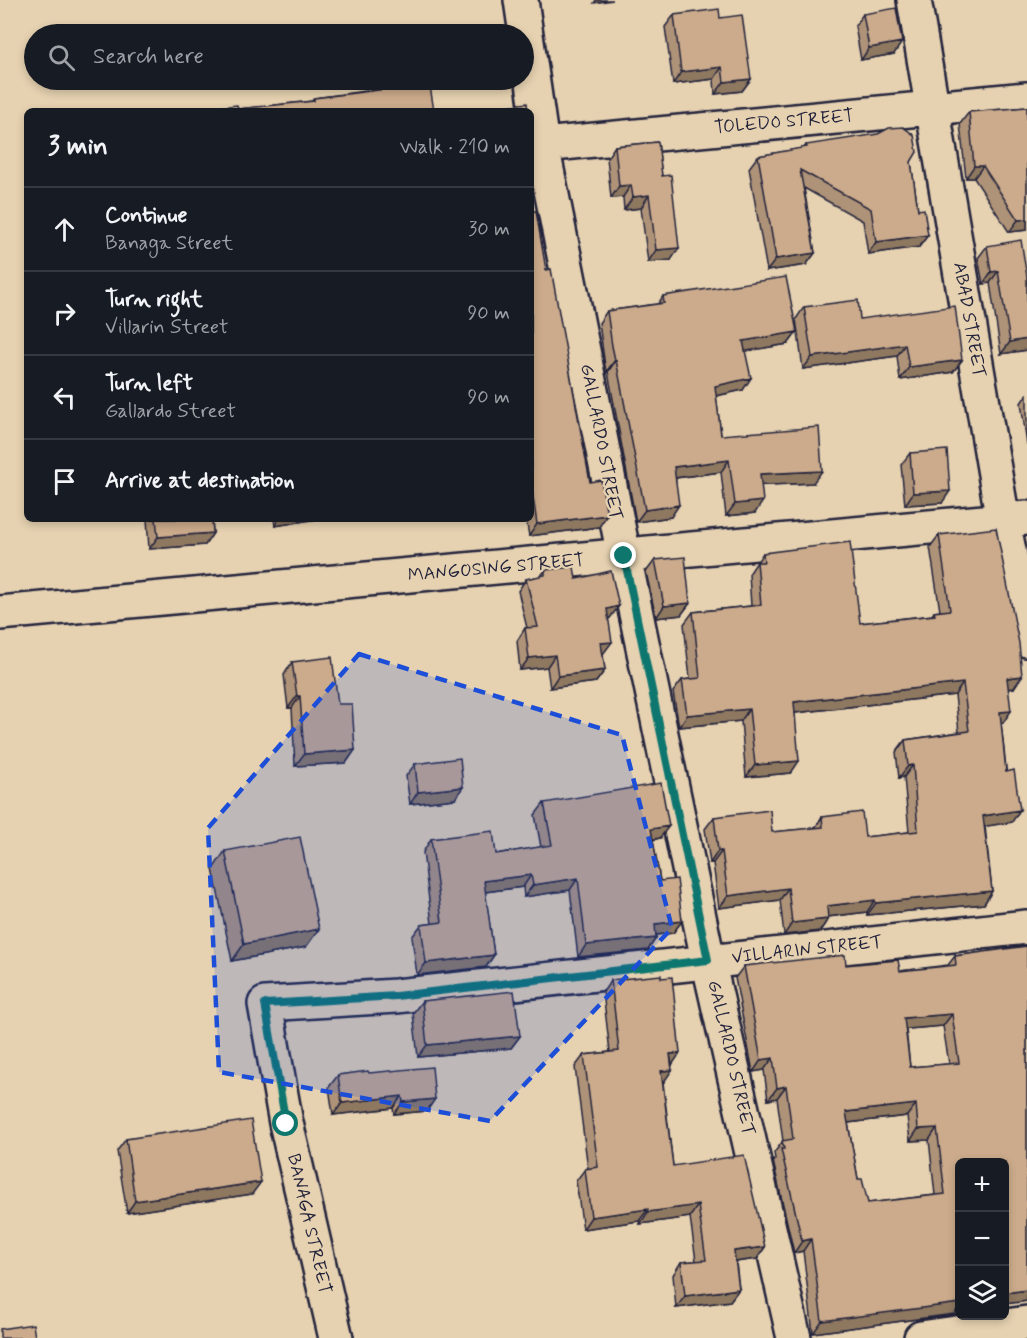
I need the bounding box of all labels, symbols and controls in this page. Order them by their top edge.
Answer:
search box [24,24,534,90]
icon: search [45,41,78,74]
text: Search here [93,43,204,71]
street label: TOLEDO STREET [713,104,855,140]
text: 3 min [48,130,108,164]
text: Walk · 210 m [400,134,510,161]
text: Continue [105,202,187,230]
icon: ahead [48,213,81,246]
text: 30 m [468,216,510,243]
text: Banaga Street [105,230,233,257]
street label: ABAD STREET [947,260,991,380]
text: Turn right [105,286,203,314]
icon: right [48,297,81,330]
text: 90 m [467,300,510,327]
text: Villarin Street [105,314,229,341]
street label: GALLARDO STREET [574,362,628,522]
text: Turn left [105,370,193,398]
icon: left [48,381,81,414]
text: 90 m [467,384,510,411]
text: Gallardo Street [105,398,236,425]
icon: arrive [48,465,81,498]
text: Arrive at destination [105,467,295,495]
route end [610,542,636,568]
street label: MANGOSING STREET [407,548,585,588]
street label: VILLARIN STREET [731,930,884,970]
street label: GALLARDO STREET [701,978,761,1138]
route start [272,1110,298,1136]
street label: BANAGA STREET [281,1152,337,1296]
map controls [955,1158,1009,1320]
button: + [955,1158,1009,1212]
button: − [955,1212,1009,1266]
button: layers [955,1266,1009,1320]

